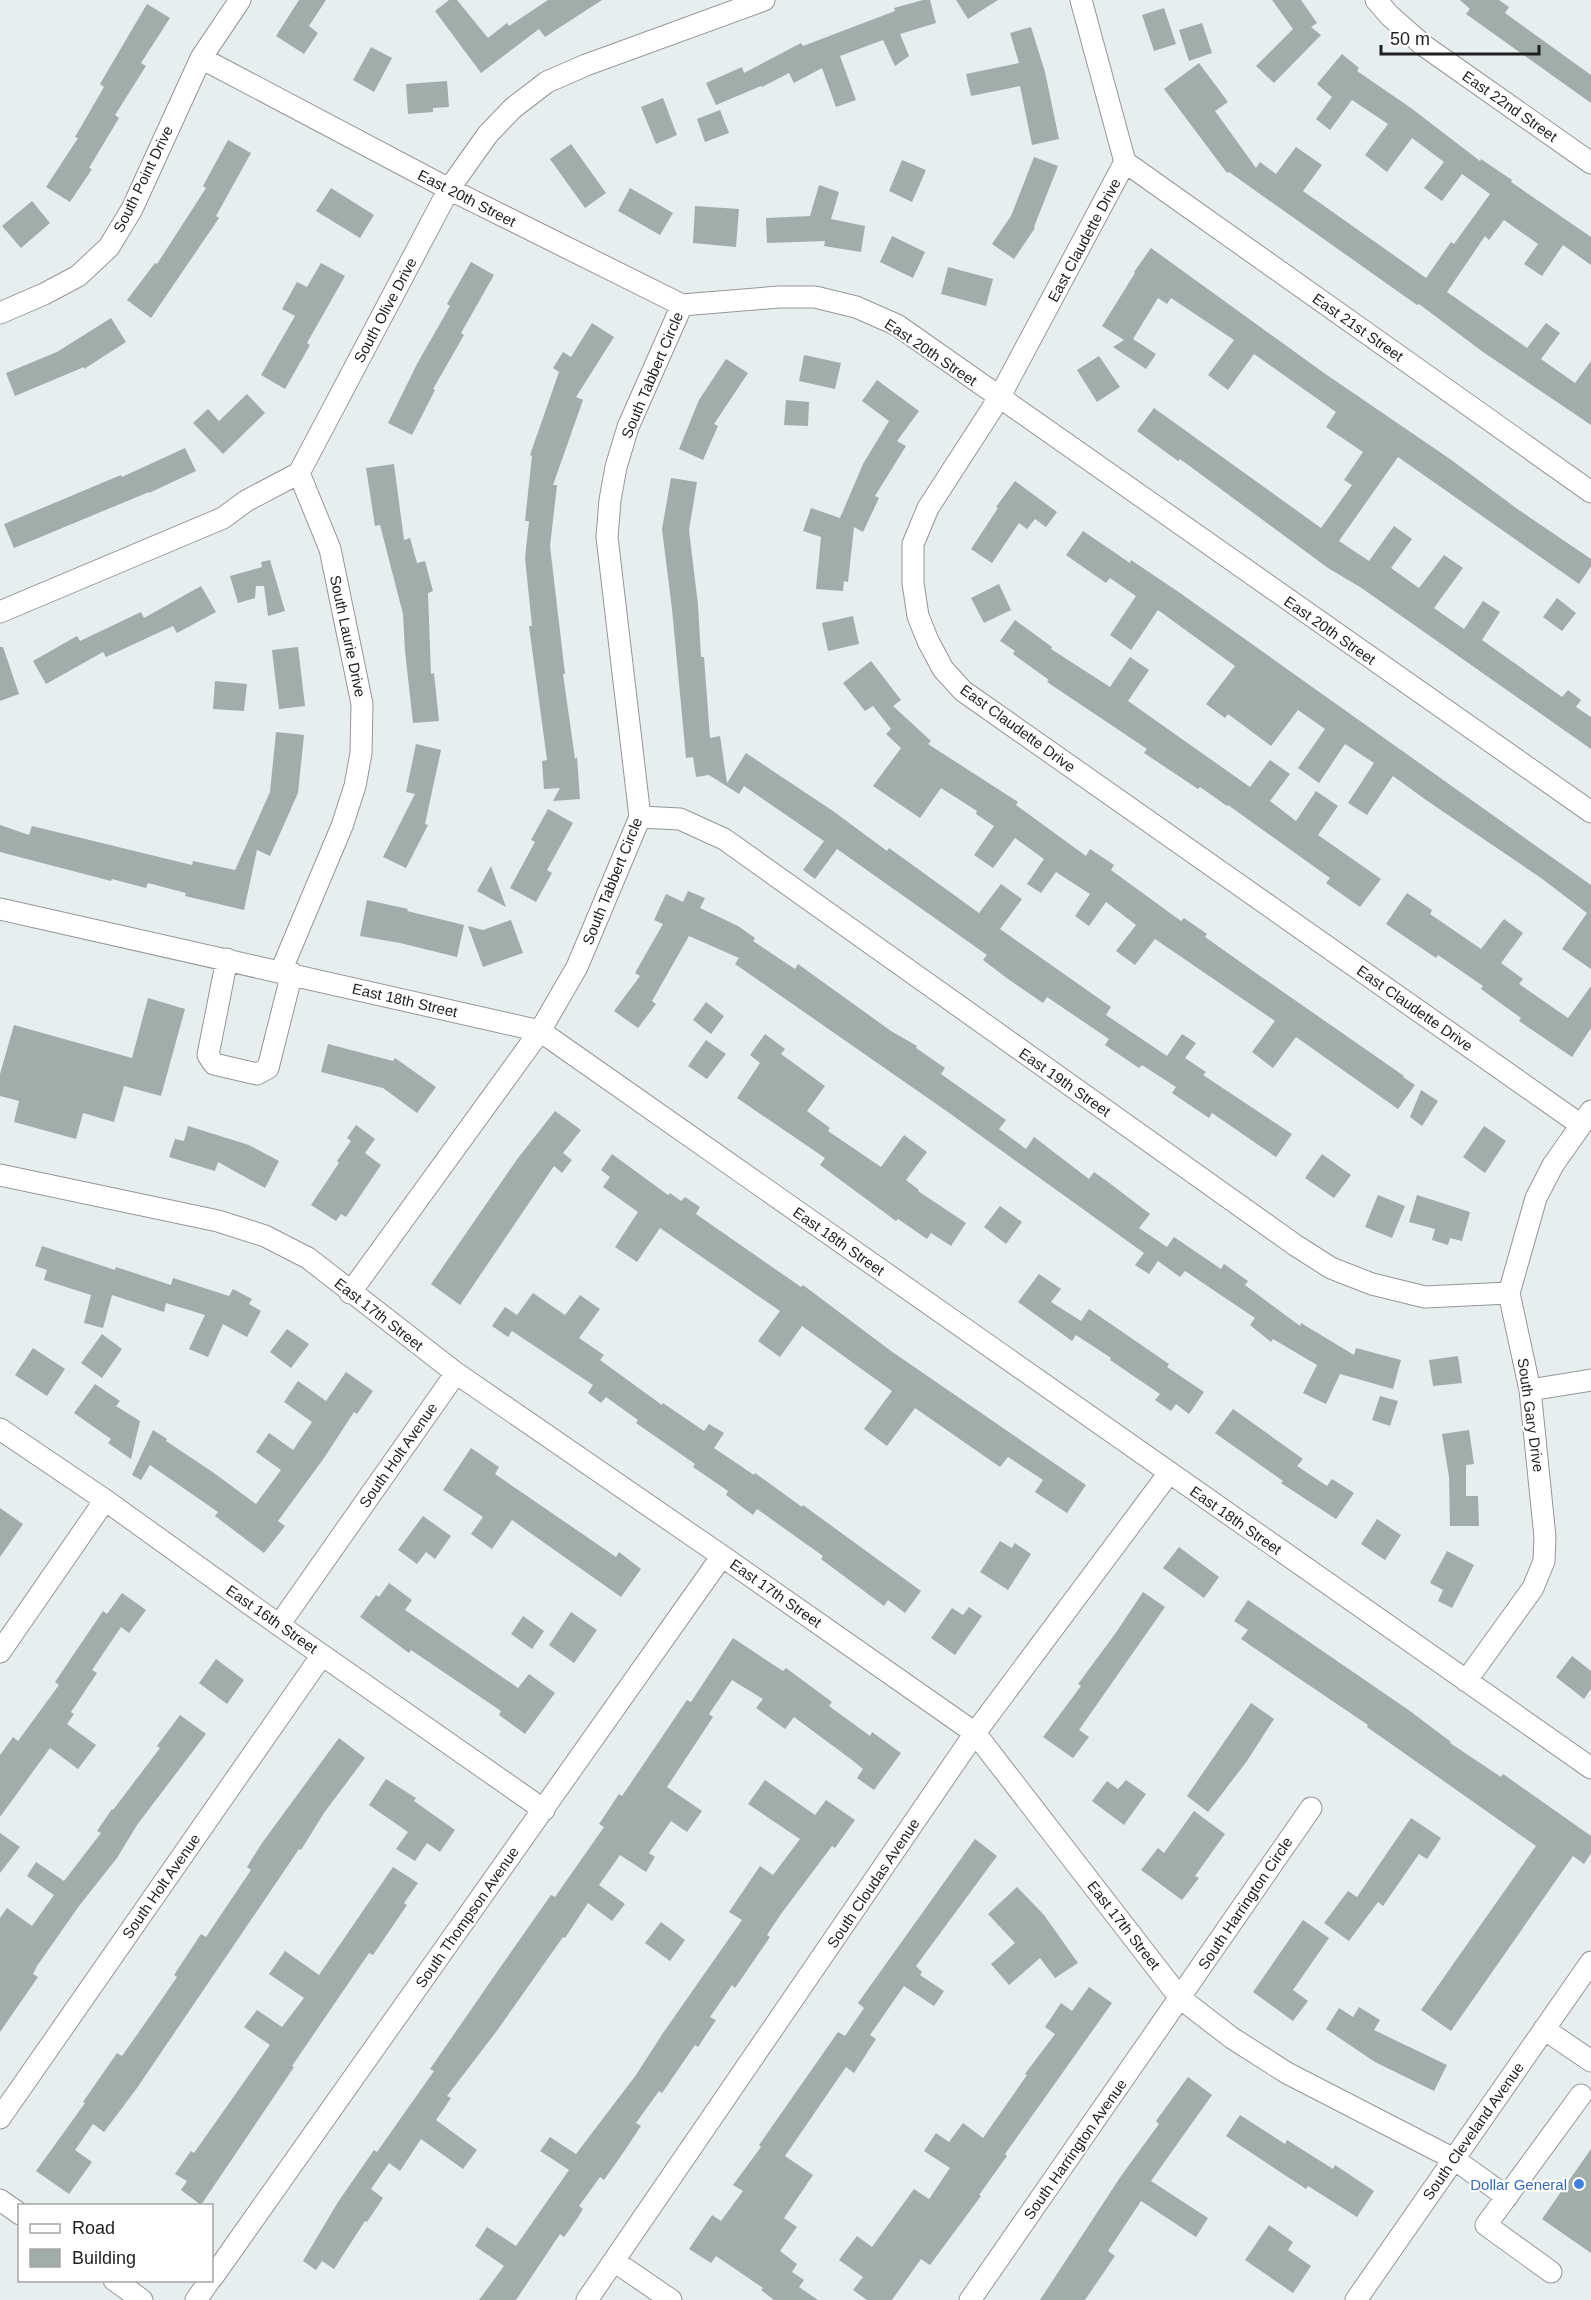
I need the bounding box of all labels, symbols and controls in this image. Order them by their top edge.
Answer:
scale bar [1381,18,1538,56]
text: 50 m [1390,29,1430,49]
street label: East 22nd Street [1459,67,1561,145]
street label: South Point Drive [110,123,176,235]
street label: East 20th Street [415,166,520,230]
street label: East Claudette Drive [1044,175,1124,305]
street label: South Olive Drive [350,254,420,366]
street label: East 21st Street [1309,289,1407,365]
street label: South Tabbert Circle [618,309,686,441]
street label: East 20th Street [882,315,981,390]
street label: South Laurie Drive [327,573,369,699]
street label: East 20th Street [1281,592,1380,668]
street label: East Claudette Drive [957,681,1079,775]
street label: South Tabbert Circle [579,815,645,947]
street label: East Claudette Drive [1354,962,1476,1054]
street label: East 18th Street [351,980,460,1021]
street label: East 19th Street [1016,1044,1115,1120]
street label: East 18th Street [790,1203,889,1279]
street label: East 17th Street [331,1274,427,1354]
street label: South Gary Drive [1515,1357,1547,1473]
street label: South Holt Avenue [355,1399,441,1511]
street label: East 18th Street [1187,1482,1286,1558]
street label: East 17th Street [727,1555,826,1631]
street label: East 16th Street [223,1581,322,1657]
street label: South Cloudas Avenue [823,1815,923,1951]
street label: South Holt Avenue [118,1830,204,1942]
street label: South Harrington Circle [1194,1834,1296,1972]
street label: South Thompson Avenue [412,1843,522,1991]
street label: East 17th Street [1084,1877,1164,1973]
street label: South Cleveland Avenue [1419,2059,1527,2203]
street label: South Harrington Avenue [1020,2076,1130,2222]
place label: Dollar General [1470,2176,1567,2193]
marker: Dollar General [1572,2177,1586,2191]
legend [18,2204,213,2282]
text: Road [72,2218,115,2238]
text: Building [72,2248,136,2268]

